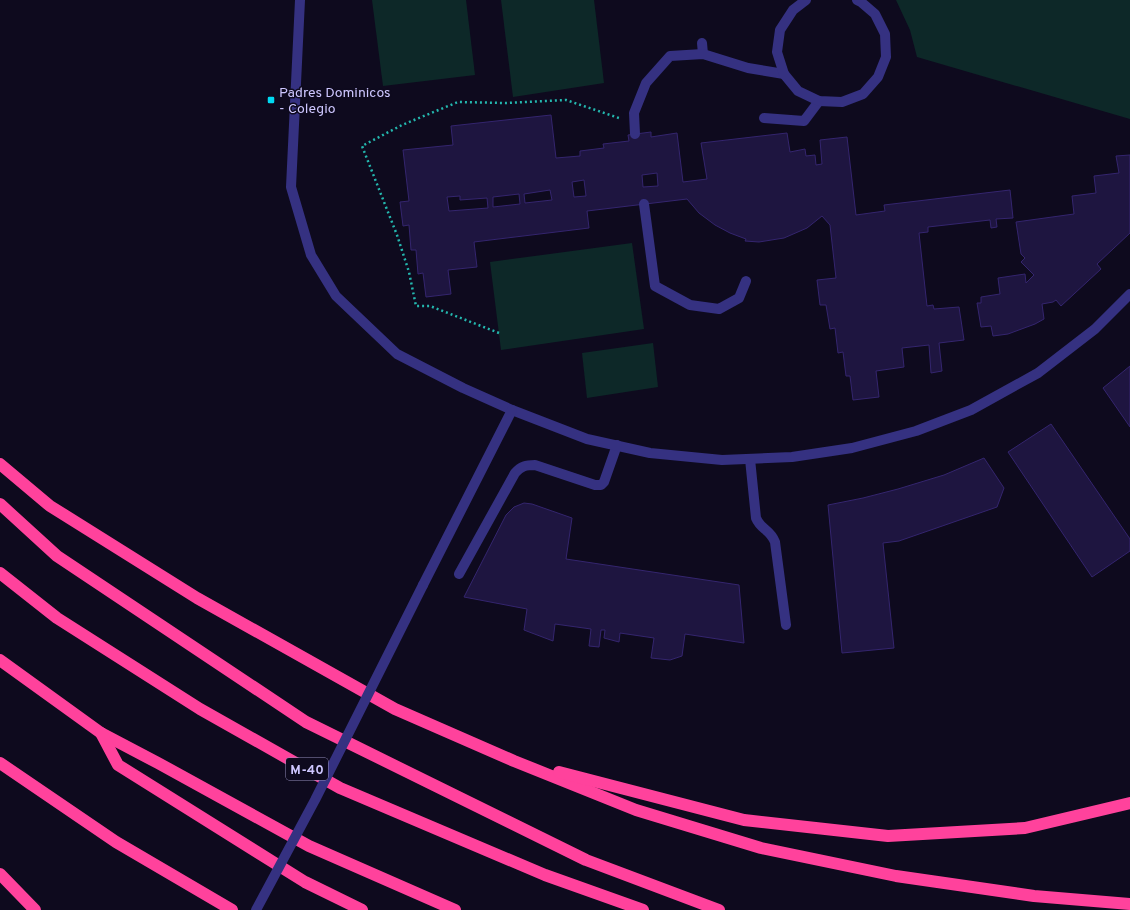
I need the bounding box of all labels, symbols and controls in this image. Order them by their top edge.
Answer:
place label: Padres Dominicos - Colegio [279,85,391,118]
marker: Padres Dominicos - Colegio [266,95,276,105]
road number: M-40 [286,758,328,780]

